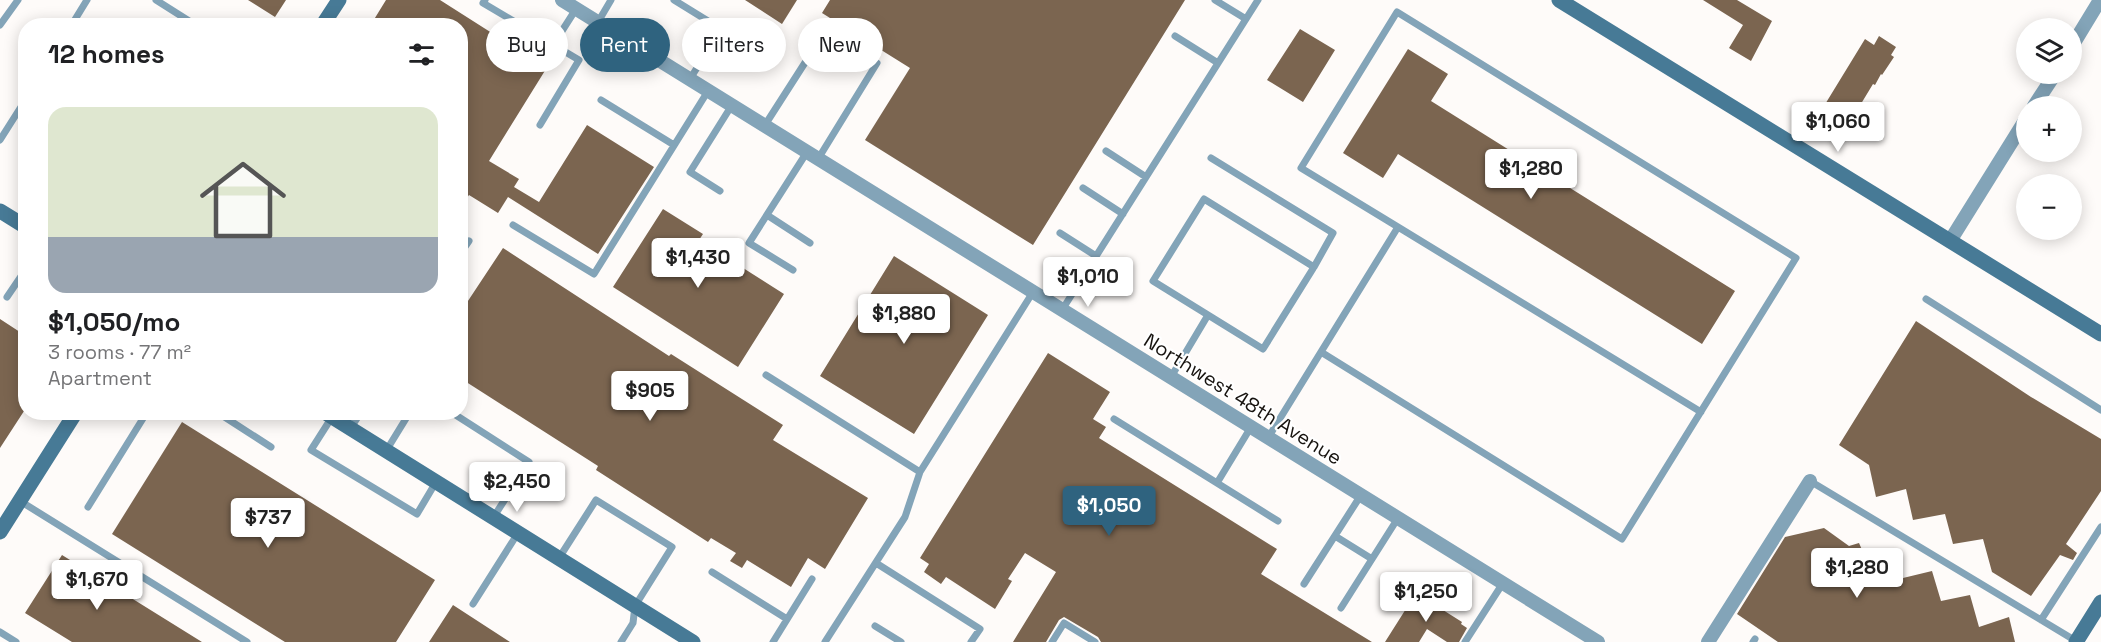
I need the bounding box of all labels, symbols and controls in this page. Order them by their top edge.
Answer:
chip: Buy [486,18,568,72]
chip: Rent [580,18,670,72]
chip: Filters [682,18,786,72]
chip: New [798,18,883,72]
map controls [2016,18,2082,240]
button: layers [2016,18,2082,84]
text: 12 homes [48,37,165,71]
icon: filters [405,38,438,71]
button: + [2016,96,2082,162]
pin: $1,060 [1789,102,1887,153]
text: $1,060 [1805,108,1871,134]
icon: home [189,146,297,254]
pin: $1,280 [1482,149,1580,200]
text: $1,280 [1499,155,1563,181]
button: − [2016,174,2082,240]
pin: $1,430 [649,238,747,289]
text: $1,430 [666,244,730,270]
pin: $1,010 [1039,257,1137,308]
text: $1,010 [1057,263,1119,289]
pin: $1,880 [855,294,953,345]
text: $1,880 [872,300,936,326]
text: $1,050/mo [48,305,180,339]
street label: Northwest 48th Avenue [1139,327,1347,471]
text: 3 rooms · 77 m² [48,339,191,365]
text: Apartment [48,365,152,391]
pin: $905 [614,371,686,422]
text: $905 [625,377,675,403]
pin: $2,450 [468,462,566,513]
text: $2,450 [483,468,551,494]
pin: $1,050 [1060,486,1158,537]
text: $1,050 [1077,492,1141,518]
pin: $737 [232,498,304,549]
text: $737 [245,504,291,530]
pin: $1,280 [1808,548,1906,599]
text: $1,280 [1825,554,1889,580]
pin: $1,670 [48,560,146,611]
text: $1,670 [66,566,128,592]
pin: $1,250 [1377,572,1475,623]
text: $1,250 [1394,578,1458,604]

